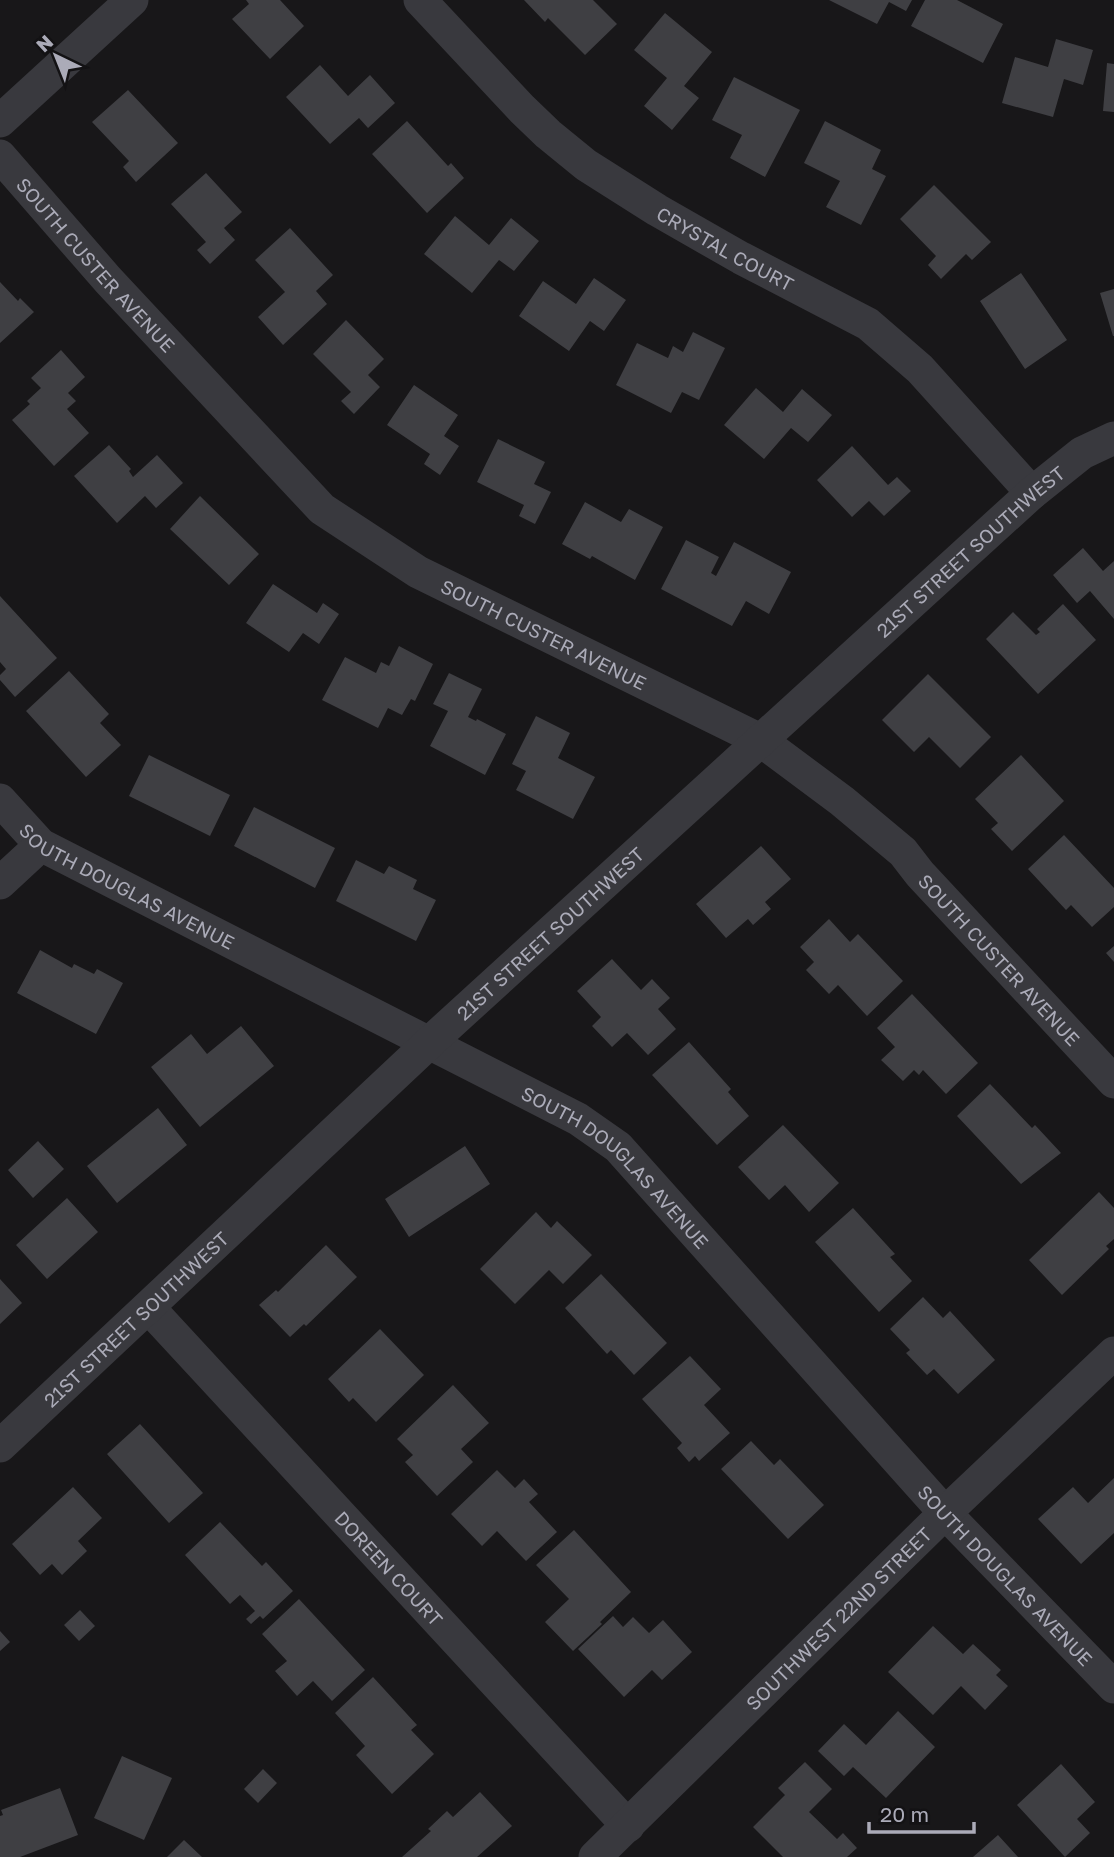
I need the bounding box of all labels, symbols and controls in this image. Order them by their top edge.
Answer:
north arrow [21,21,91,91]
text: N [31,30,57,57]
street label: SOUTH CUSTER AVENUE [12,172,180,356]
street label: CRYSTAL COURT [653,201,798,295]
street label: 21ST STREET SOUTHWEST [871,460,1069,641]
street label: SOUTH CUSTER AVENUE [437,574,651,694]
street label: SOUTH DOUGLAS AVENUE [15,818,239,953]
street label: 21ST STREET SOUTHWEST [451,842,648,1024]
street label: SOUTH CUSTER AVENUE [914,869,1085,1050]
street label: SOUTH DOUGLAS AVENUE [518,1081,714,1253]
street label: 21ST STREET SOUTHWEST [38,1226,233,1411]
street label: SOUTH DOUGLAS AVENUE [914,1480,1098,1670]
street label: DOREEN COURT [331,1506,448,1630]
street label: SOUTHWEST 22ND STREET [741,1522,936,1714]
scale bar [869,1790,974,1834]
text: 20 m [880,1801,929,1827]

